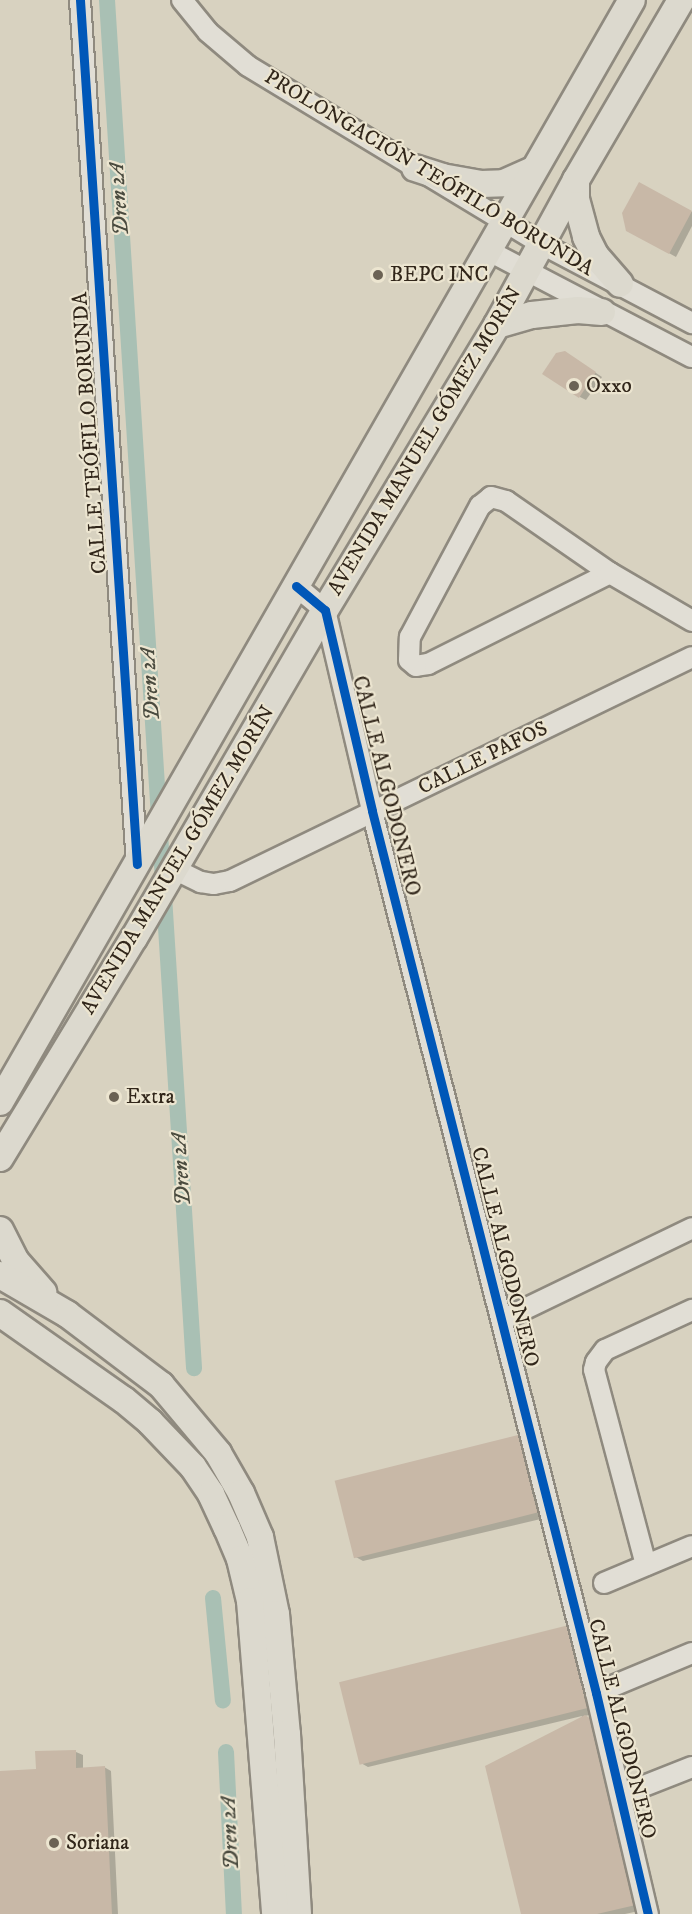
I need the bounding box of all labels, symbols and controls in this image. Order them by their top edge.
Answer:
street label: PROLONGACIÓN TEÓFILO BORUNDA [260,64,598,282]
water label: Dren 2A [103,161,135,237]
place label: BEPC INC [390,262,488,288]
marker: BEPC INC [371,268,385,282]
street label: AVENIDA MANUEL GÓMEZ MORÍN [323,282,527,600]
street label: CALLE TEÓFILO BORUNDA [68,291,112,575]
place label: Oxxo [586,373,632,399]
marker: Oxxo [567,379,581,393]
water label: Dren 2A [134,646,166,722]
street label: CALLE ALGODONERO [346,673,426,899]
street label: AVENIDA MANUEL GÓMEZ MORÍN [76,701,280,1019]
street label: CALLE PAFOS [414,716,552,800]
place label: Extra [126,1084,175,1110]
marker: Extra [107,1090,121,1104]
water label: Dren 2A [165,1131,197,1207]
street label: CALLE ALGODONERO [465,1144,545,1370]
street label: CALLE ALGODONERO [582,1616,662,1842]
water label: Dren 2A [215,1795,245,1871]
place label: Soriana [66,1830,129,1856]
marker: Soriana [47,1836,61,1850]

